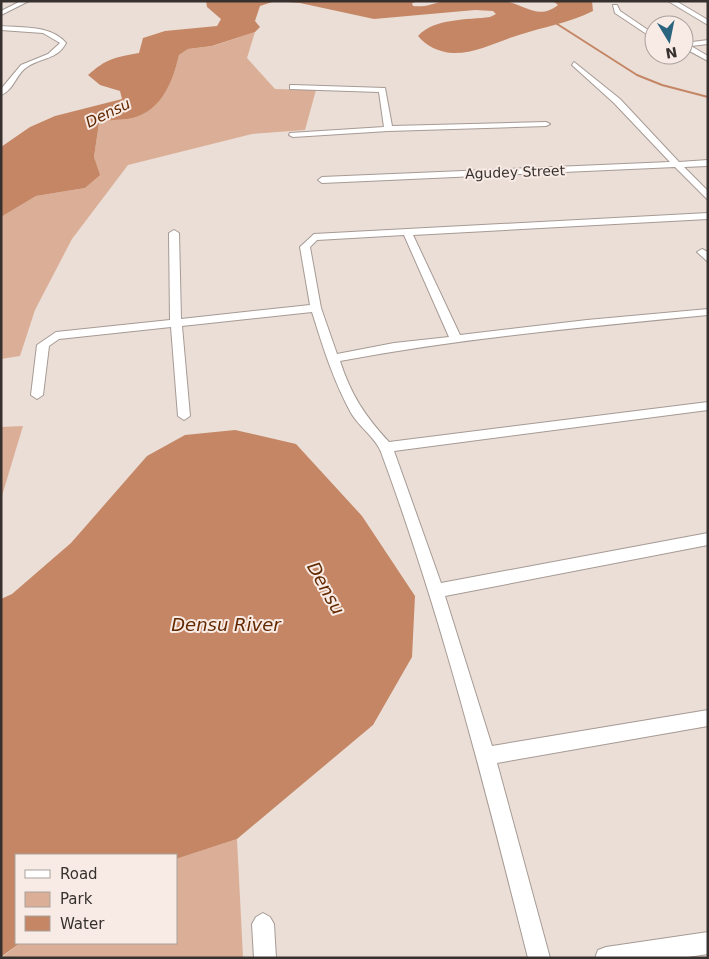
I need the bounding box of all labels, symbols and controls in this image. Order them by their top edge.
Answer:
north arrow [644,15,694,65]
text: N [664,44,678,62]
water label: Densu [83,94,133,132]
street label: Agudey Street [465,162,566,182]
water label: Densu [303,558,349,618]
water label: Densu River [171,614,282,635]
legend [15,854,178,944]
text: Road [60,865,98,883]
text: Park [60,890,93,908]
text: Water [60,915,105,933]

